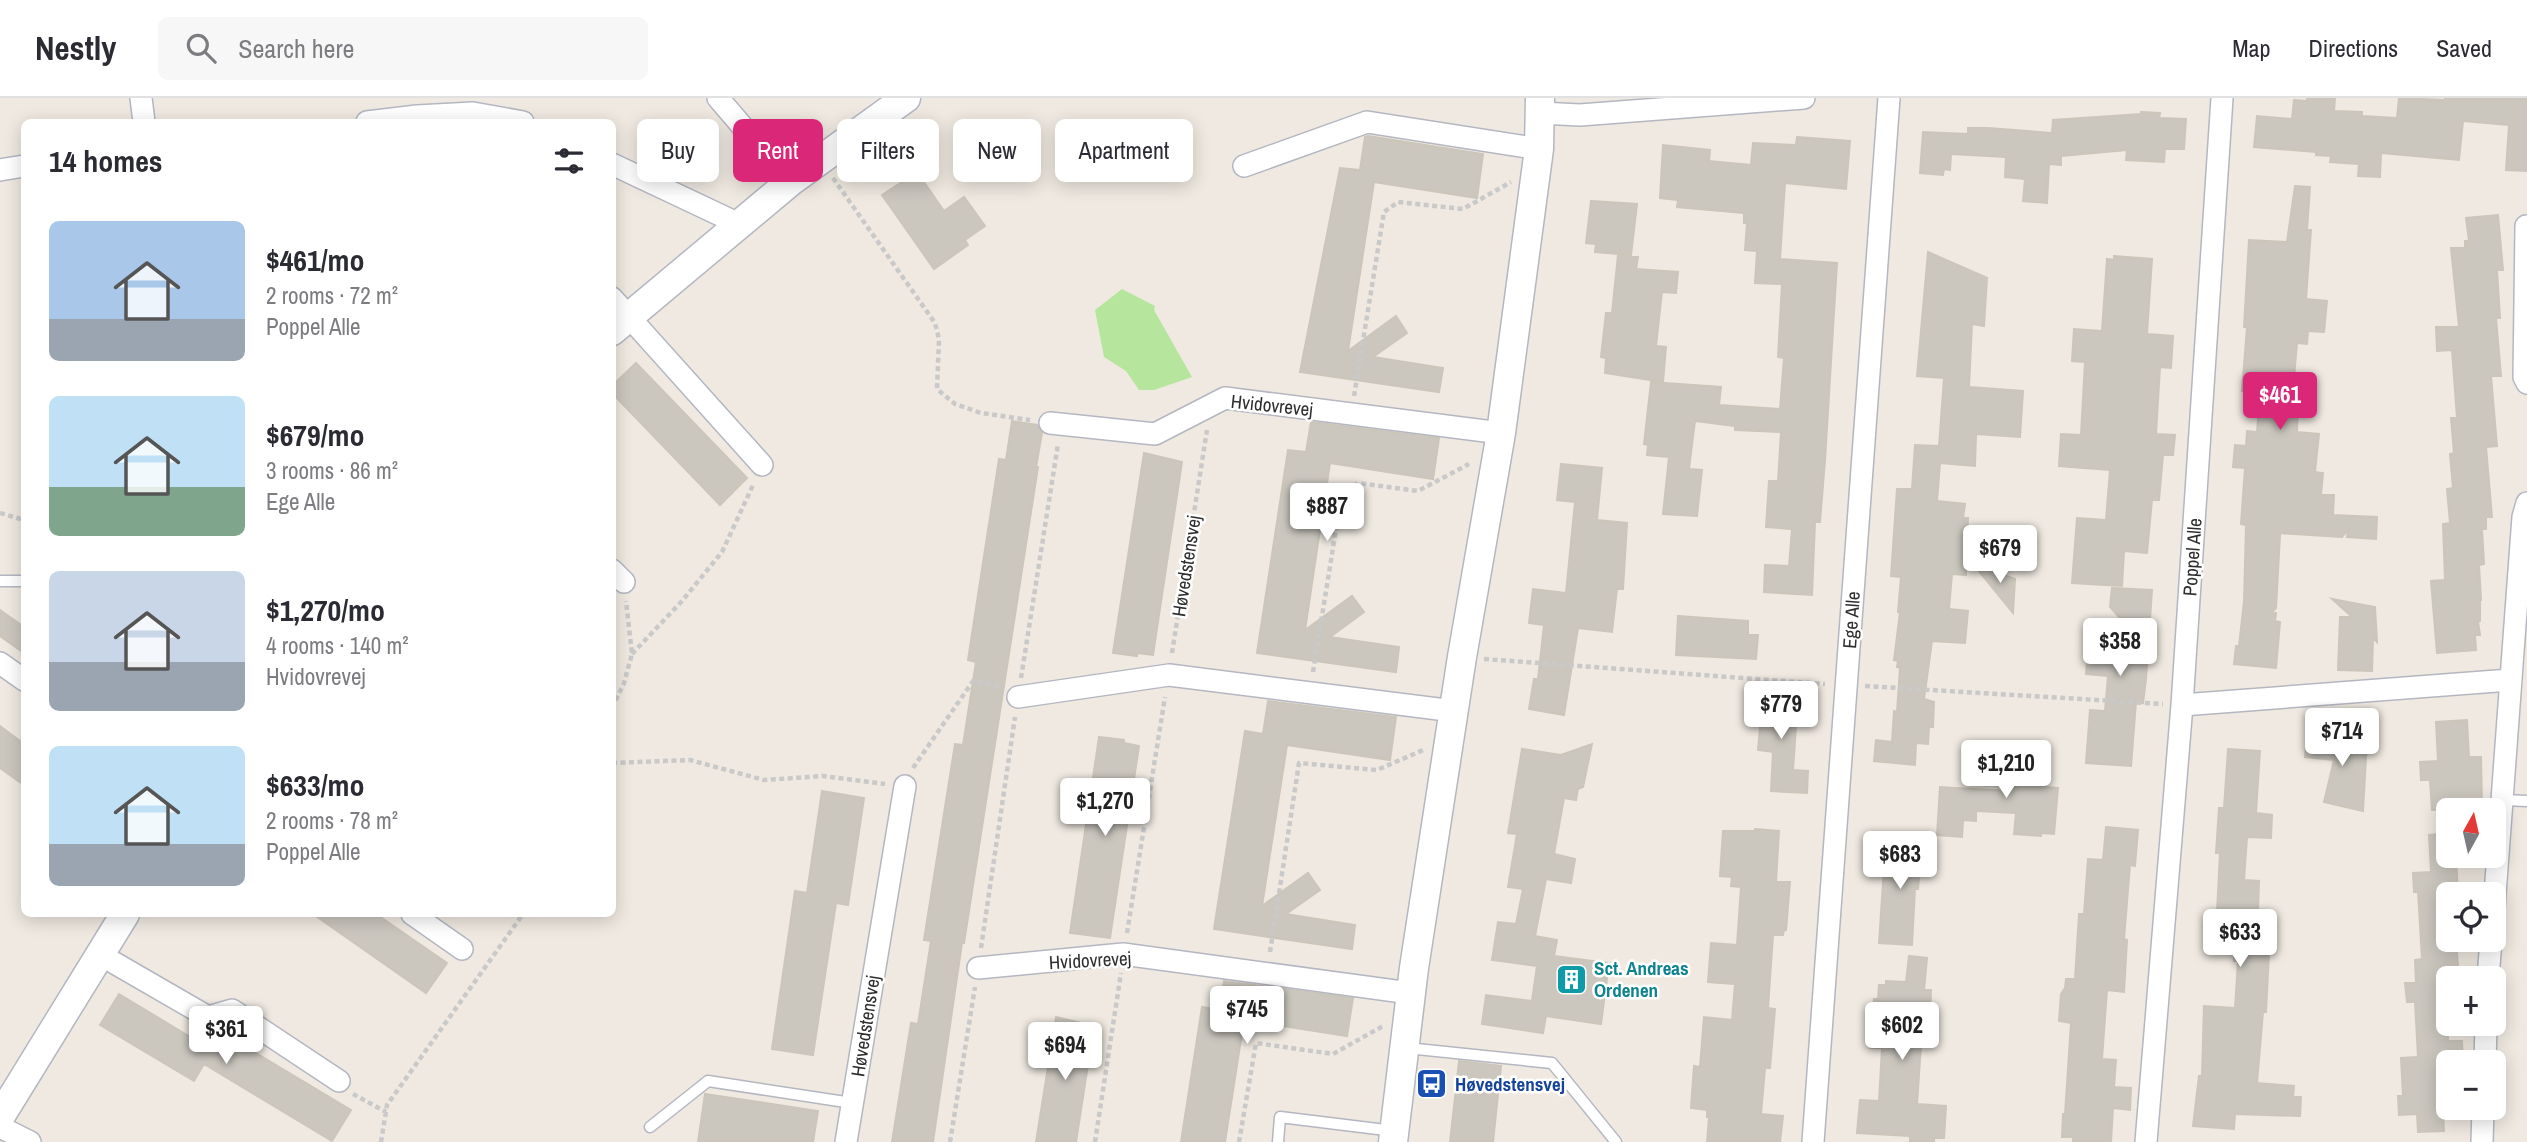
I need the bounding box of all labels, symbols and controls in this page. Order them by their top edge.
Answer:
search box [158,17,648,80]
text: Nestly [35,26,116,70]
icon: search [182,29,220,67]
text: Search here [238,31,354,66]
text: Map [2232,32,2270,64]
text: Directions [2308,32,2398,64]
text: Saved [2436,32,2492,64]
chip: Buy [637,119,719,182]
chip: Rent [733,119,823,182]
chip: Filters [837,119,939,182]
chip: New [953,119,1041,182]
chip: Apartment [1055,119,1193,182]
text: 14 homes [49,141,163,181]
icon: filters [550,142,588,180]
text: $461/mo [266,240,364,280]
icon: home [105,249,189,333]
text: 2 rooms · 72 m² [266,280,398,311]
text: Poppel Alle [266,311,360,342]
pin: $461 [2239,372,2321,432]
text: $461 [2259,379,2301,410]
street label: Hvidovrevej [1230,388,1314,422]
text: $679/mo [266,415,364,455]
icon: home [105,424,189,508]
text: 3 rooms · 86 m² [266,455,398,486]
pin: $887 [1286,484,1368,543]
text: Ege Alle [266,486,335,517]
text: $887 [1306,490,1348,521]
street label: Høvedstensvej [1165,514,1207,618]
street label: Poppel Alle [2176,517,2208,597]
pin: $679 [1959,526,2041,585]
text: $679 [1979,532,2021,563]
text: $1,270/mo [266,590,385,630]
street label: Ege Alle [1836,591,1866,649]
icon: home [105,599,189,683]
pin: $358 [2079,618,2161,678]
text: $358 [2099,625,2141,656]
text: 4 rooms · 140 m² [266,630,409,661]
text: Hvidovrevej [266,661,366,692]
pin: $779 [1740,682,1822,741]
text: $779 [1760,688,1802,719]
pin: $714 [2301,708,2383,768]
text: $714 [2321,715,2363,746]
pin: $1,210 [1949,740,2063,800]
text: $1,210 [1977,747,2035,778]
text: $633/mo [266,765,364,805]
icon: home [105,774,189,858]
pin: $1,270 [1048,778,1162,838]
text: $1,270 [1076,785,1134,816]
north arrow [2436,798,2506,868]
map controls [2436,798,2506,1120]
text: 2 rooms · 78 m² [266,805,398,836]
pin: $683 [1859,832,1941,891]
text: Poppel Alle [266,836,360,867]
text: $683 [1879,838,1921,869]
button: locate [2436,882,2506,952]
pin: $633 [2199,910,2281,969]
text: $633 [2219,916,2261,947]
street label: Hvidovrevej [1048,945,1132,975]
place label: Sct. Andreas Ordenen [1594,955,1689,1003]
building icon: Sct. Andreas Ordenen [1554,962,1588,996]
button: + [2436,966,2506,1036]
street label: Høvedstensvej [844,974,886,1078]
pin: $745 [1206,986,1288,1046]
text: $745 [1226,993,1268,1024]
pin: $602 [1861,1002,1943,1062]
pin: $361 [185,1006,267,1066]
text: $602 [1881,1009,1923,1040]
text: $361 [205,1013,247,1044]
pin: $694 [1024,1023,1106,1082]
text: $694 [1044,1029,1086,1060]
button: − [2436,1050,2506,1120]
bus stop icon: Høvedstensvej [1415,1067,1449,1101]
place label: Høvedstensvej [1455,1071,1565,1097]

